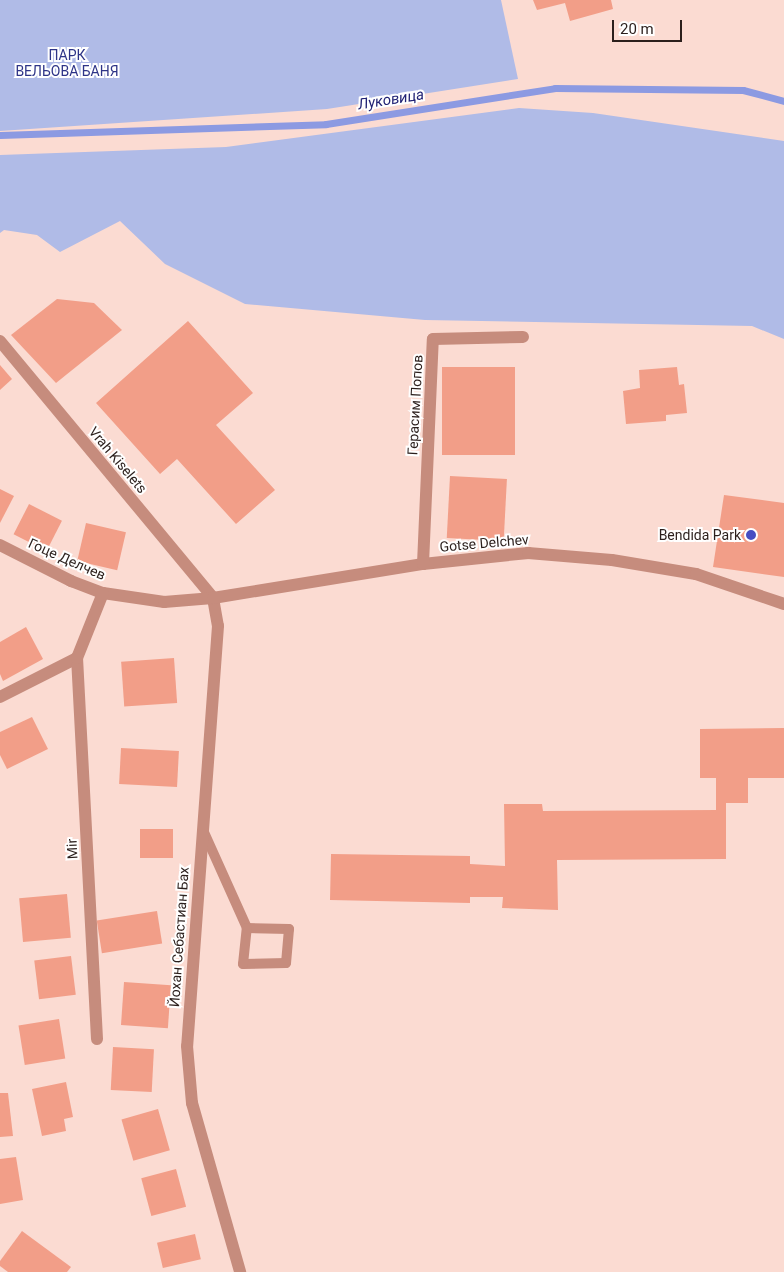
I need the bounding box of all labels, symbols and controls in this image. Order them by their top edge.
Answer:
scale bar [614,10,684,42]
text: 20 m [620,20,654,38]
park label: ПАРК ВЕЛЬОВА БАНЯ [15,47,119,80]
water label: Луковица [357,86,425,114]
street label: Герасим Попов [404,354,426,456]
street label: Vrah Kiselets [85,423,151,497]
place label: Bendida Park [659,527,741,543]
marker: Bendida Park [745,529,757,541]
street label: Gotse Delchev [439,531,529,555]
street label: Гоце Делчев [26,534,108,584]
street label: Mir [63,838,81,860]
street label: Йохан Себастиан Бах [166,866,192,1008]

